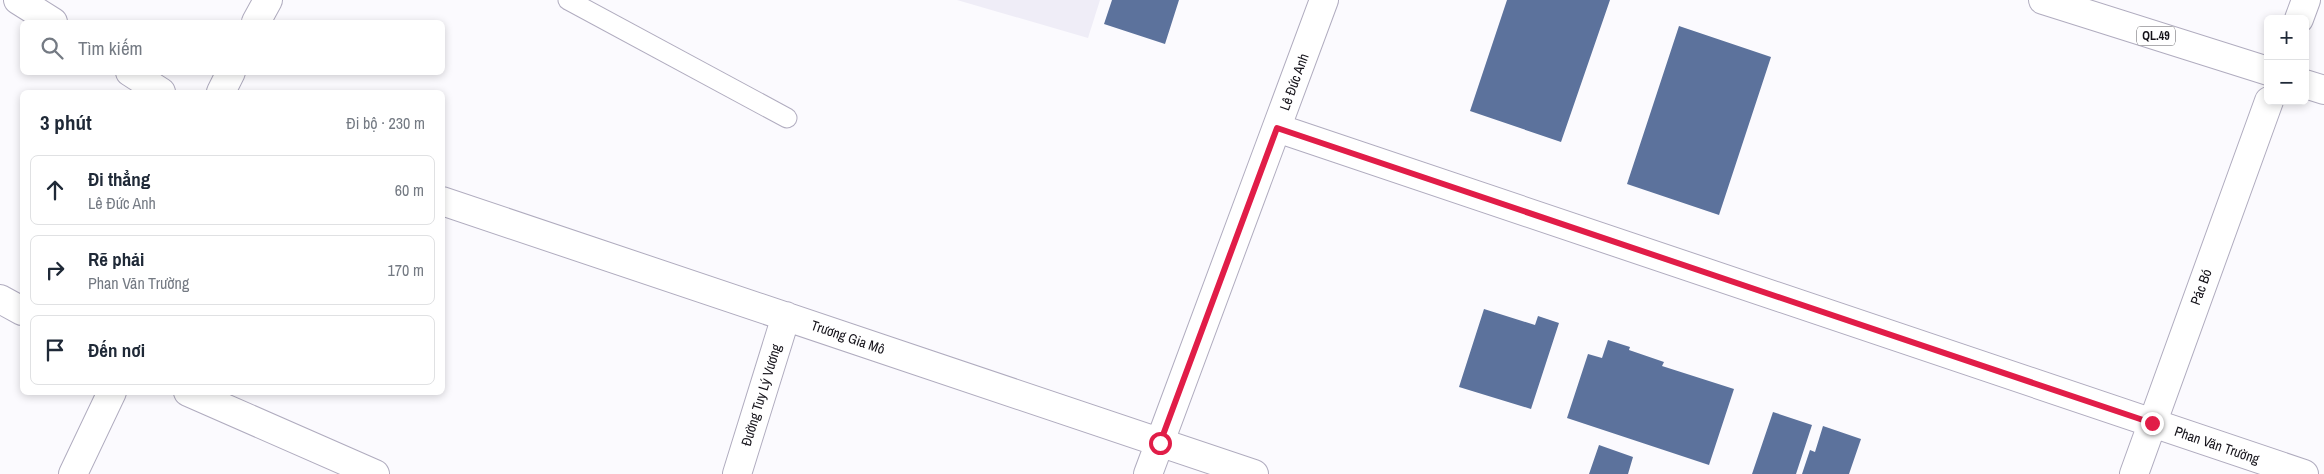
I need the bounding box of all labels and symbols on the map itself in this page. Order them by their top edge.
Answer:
road number: QL.49 [2137,27,2175,46]
street label: Lê Đức Anh [1275,51,1313,113]
street label: Pác Bó [2186,267,2216,307]
street label: Trương Gia Mô [809,316,887,358]
street label: Đường Tuy Lý Vương [737,341,785,448]
route end [2141,412,2164,435]
street label: Phan Văn Trường [2172,422,2262,468]
route start [1149,432,1172,455]

